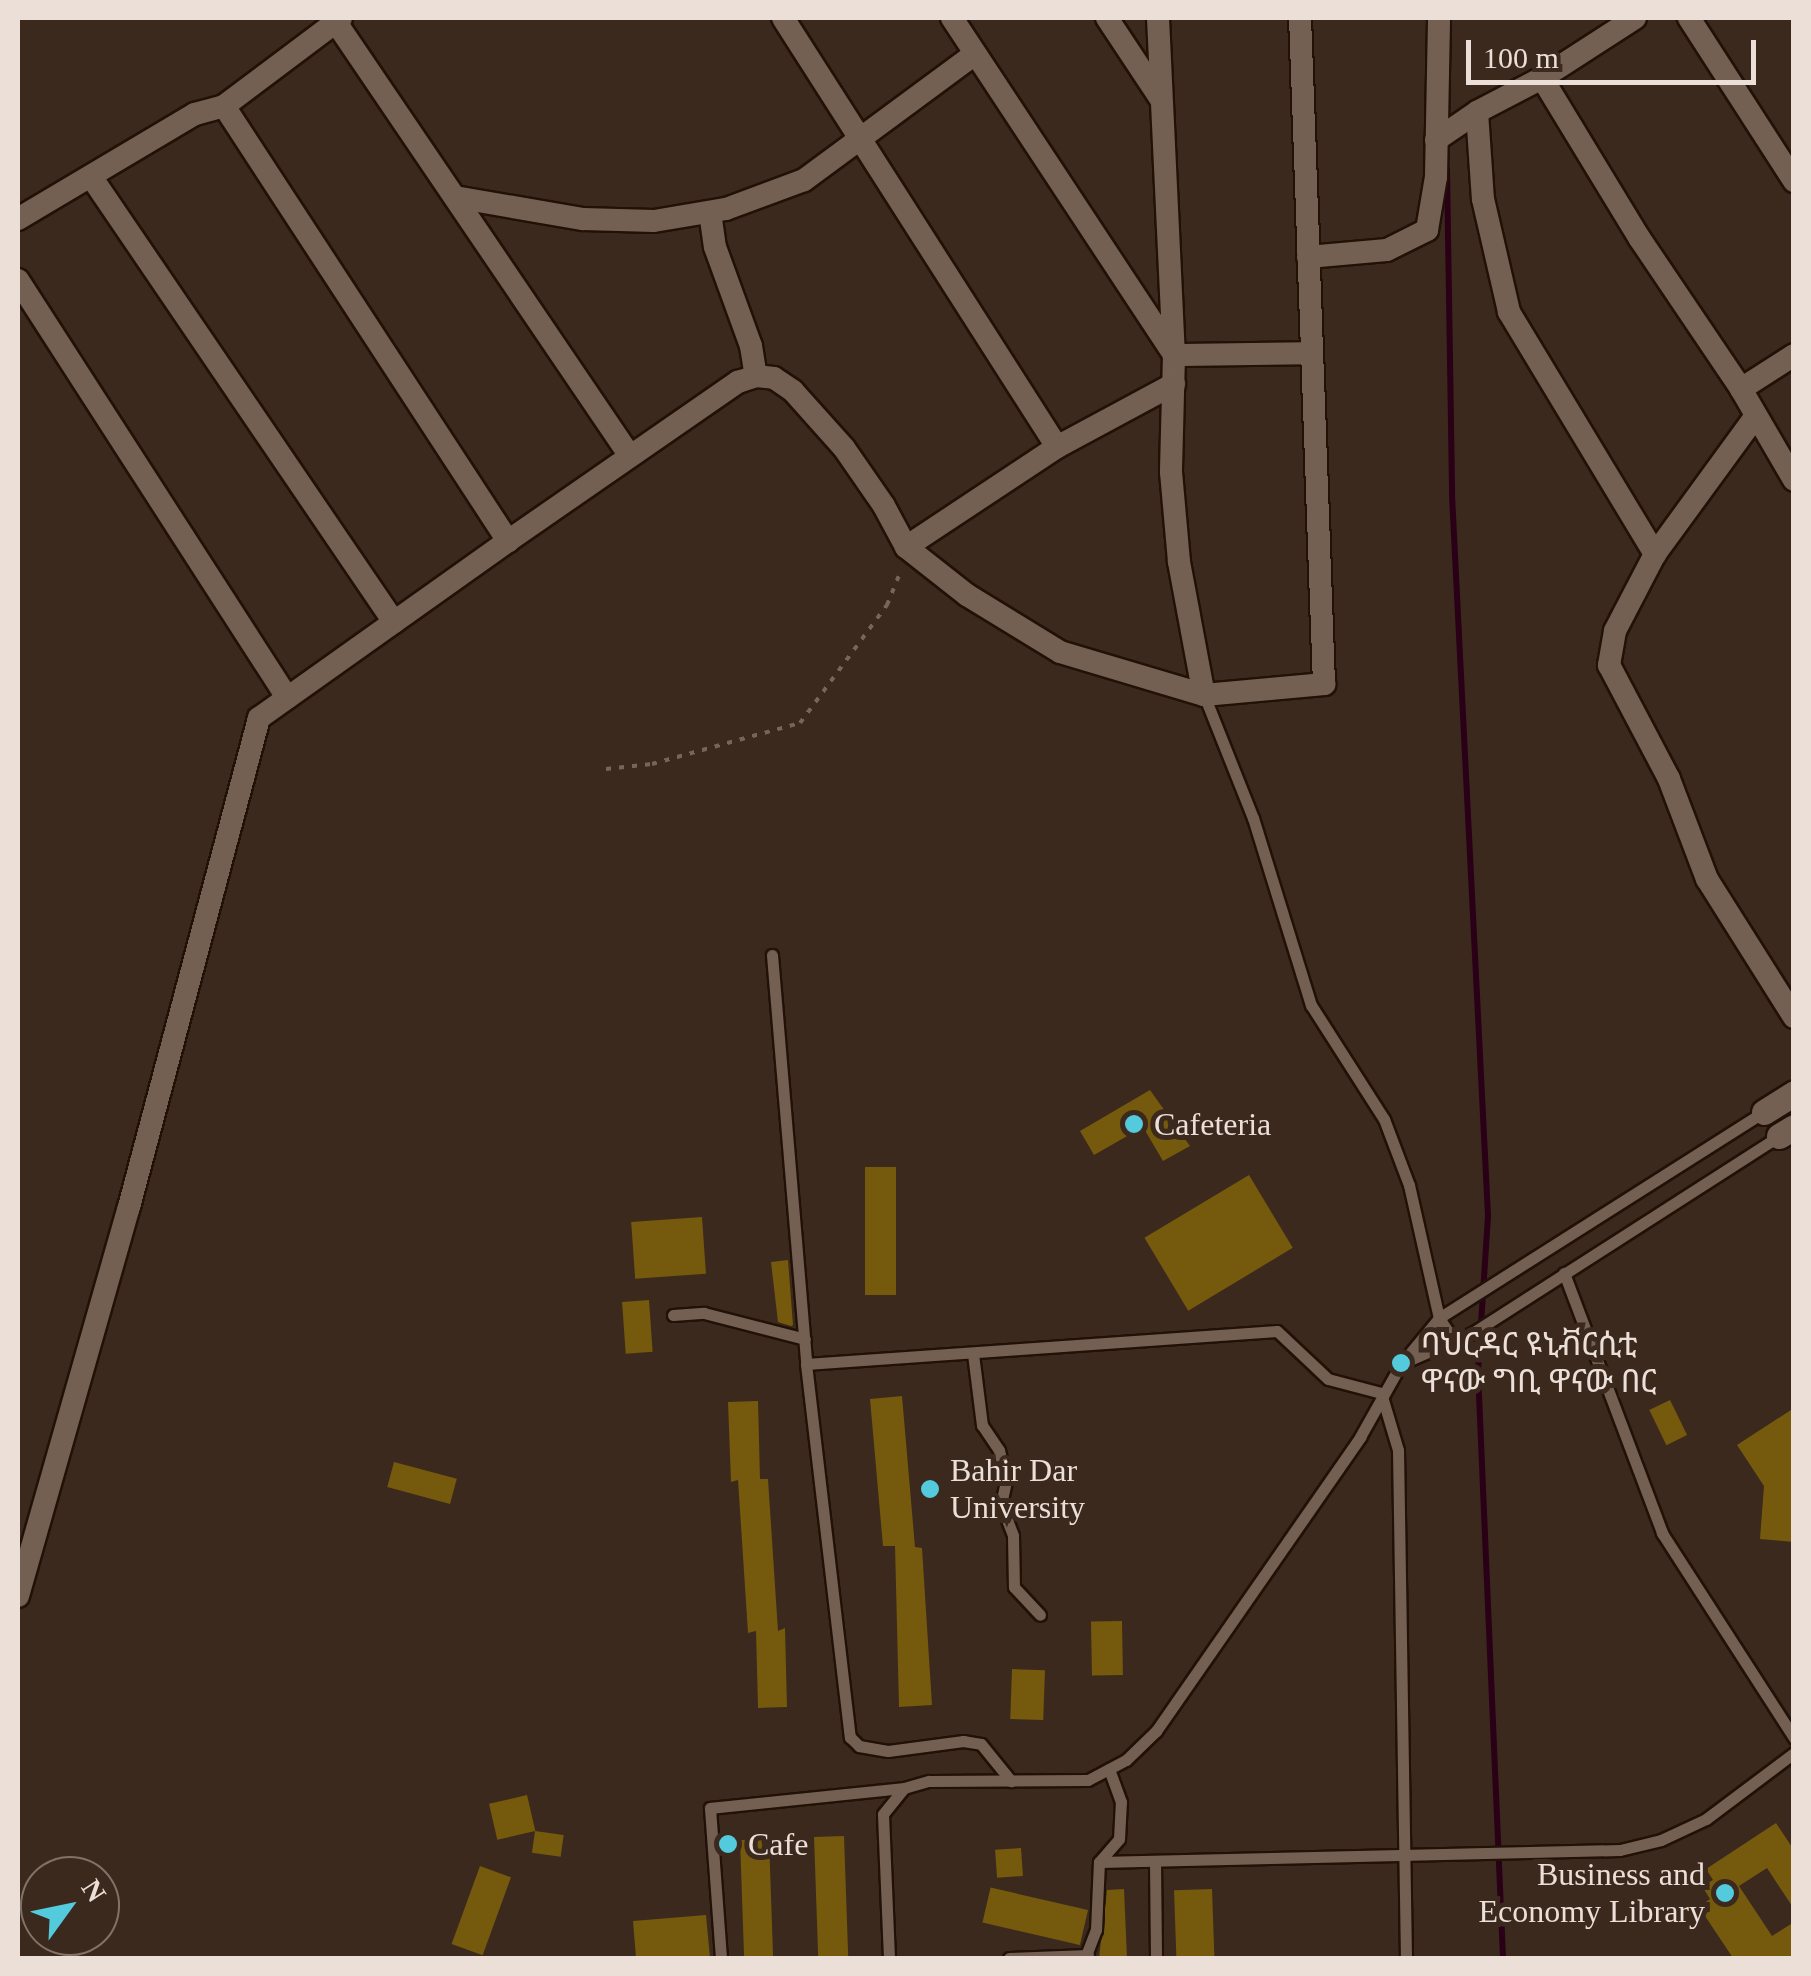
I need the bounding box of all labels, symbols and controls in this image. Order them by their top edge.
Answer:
scale bar [1471,20,1761,82]
text: 100 m [1483,41,1559,74]
place label: Cafeteria [1154,1105,1271,1143]
marker: Cafeteria [1123,1113,1145,1135]
place label: ባህርዳር ዩኒቭርሲቲ ዋናው ግቢ ዋናው በር [1421,1326,1657,1401]
marker: ባህርዳር ዩኒቭርሲቲ ዋናው ግቢ ዋናው በር [1390,1352,1412,1374]
place label: Bahir Dar University [950,1452,1085,1527]
marker: Bahir Dar University [919,1478,941,1500]
place label: Cafe [748,1825,808,1863]
marker: Cafe [717,1833,739,1855]
north arrow [20,1856,120,1956]
place label: Business and Economy Library [1478,1856,1705,1931]
text: N [75,1874,112,1907]
marker: Business and Economy Library [1714,1882,1736,1904]

